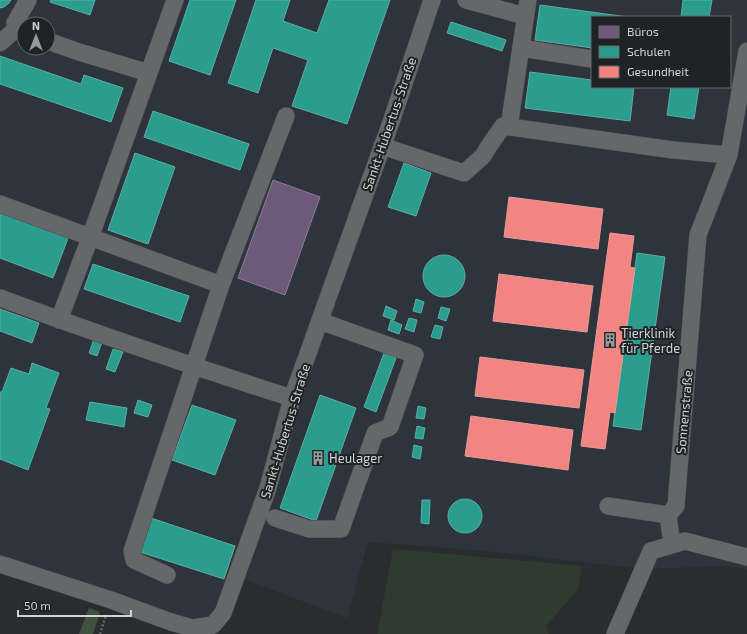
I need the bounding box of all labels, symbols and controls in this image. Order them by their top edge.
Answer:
north arrow [16,16,56,56]
legend [591,16,731,88]
text: N [32,19,40,32]
text: Büros [627,24,659,38]
text: Schulen [627,44,670,58]
street label: Sankt-Hubertus-Straße [359,55,419,193]
text: Gesundheit [627,64,689,78]
place label: Tierklinik für Pferde [621,325,680,356]
building icon: Tierklinik für Pferde [602,332,618,348]
street label: Sankt-Hubertus-Straße [257,362,313,500]
street label: Sonnenstraße [672,369,696,455]
building icon: Heulager [310,450,326,466]
place label: Heulager [329,450,382,466]
scale bar [18,592,131,618]
text: 50 m [24,598,51,612]

